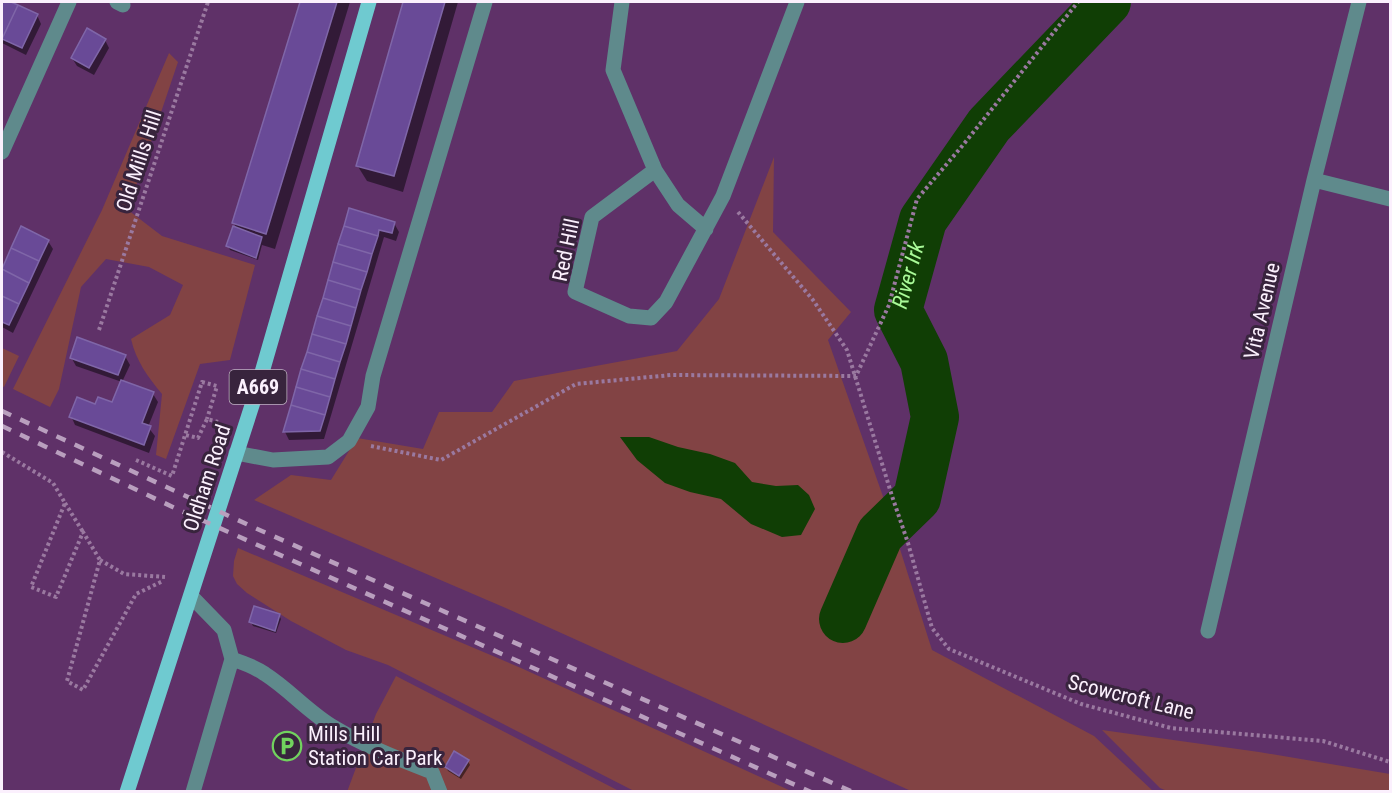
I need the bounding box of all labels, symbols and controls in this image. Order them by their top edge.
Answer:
street label: Old Mills Hill [111,107,167,215]
street label: Red Hill [548,216,584,284]
water label: River Irk [887,239,929,311]
street label: Vita Avenue [1239,260,1285,362]
road number: A669 [230,370,286,404]
street label: Oldham Road [178,422,236,534]
street label: Scowcroft Lane [1066,670,1197,724]
place label: Mills Hill Station Car Park [308,722,443,770]
parking icon: Mills Hill Station Car Park [271,730,303,762]

